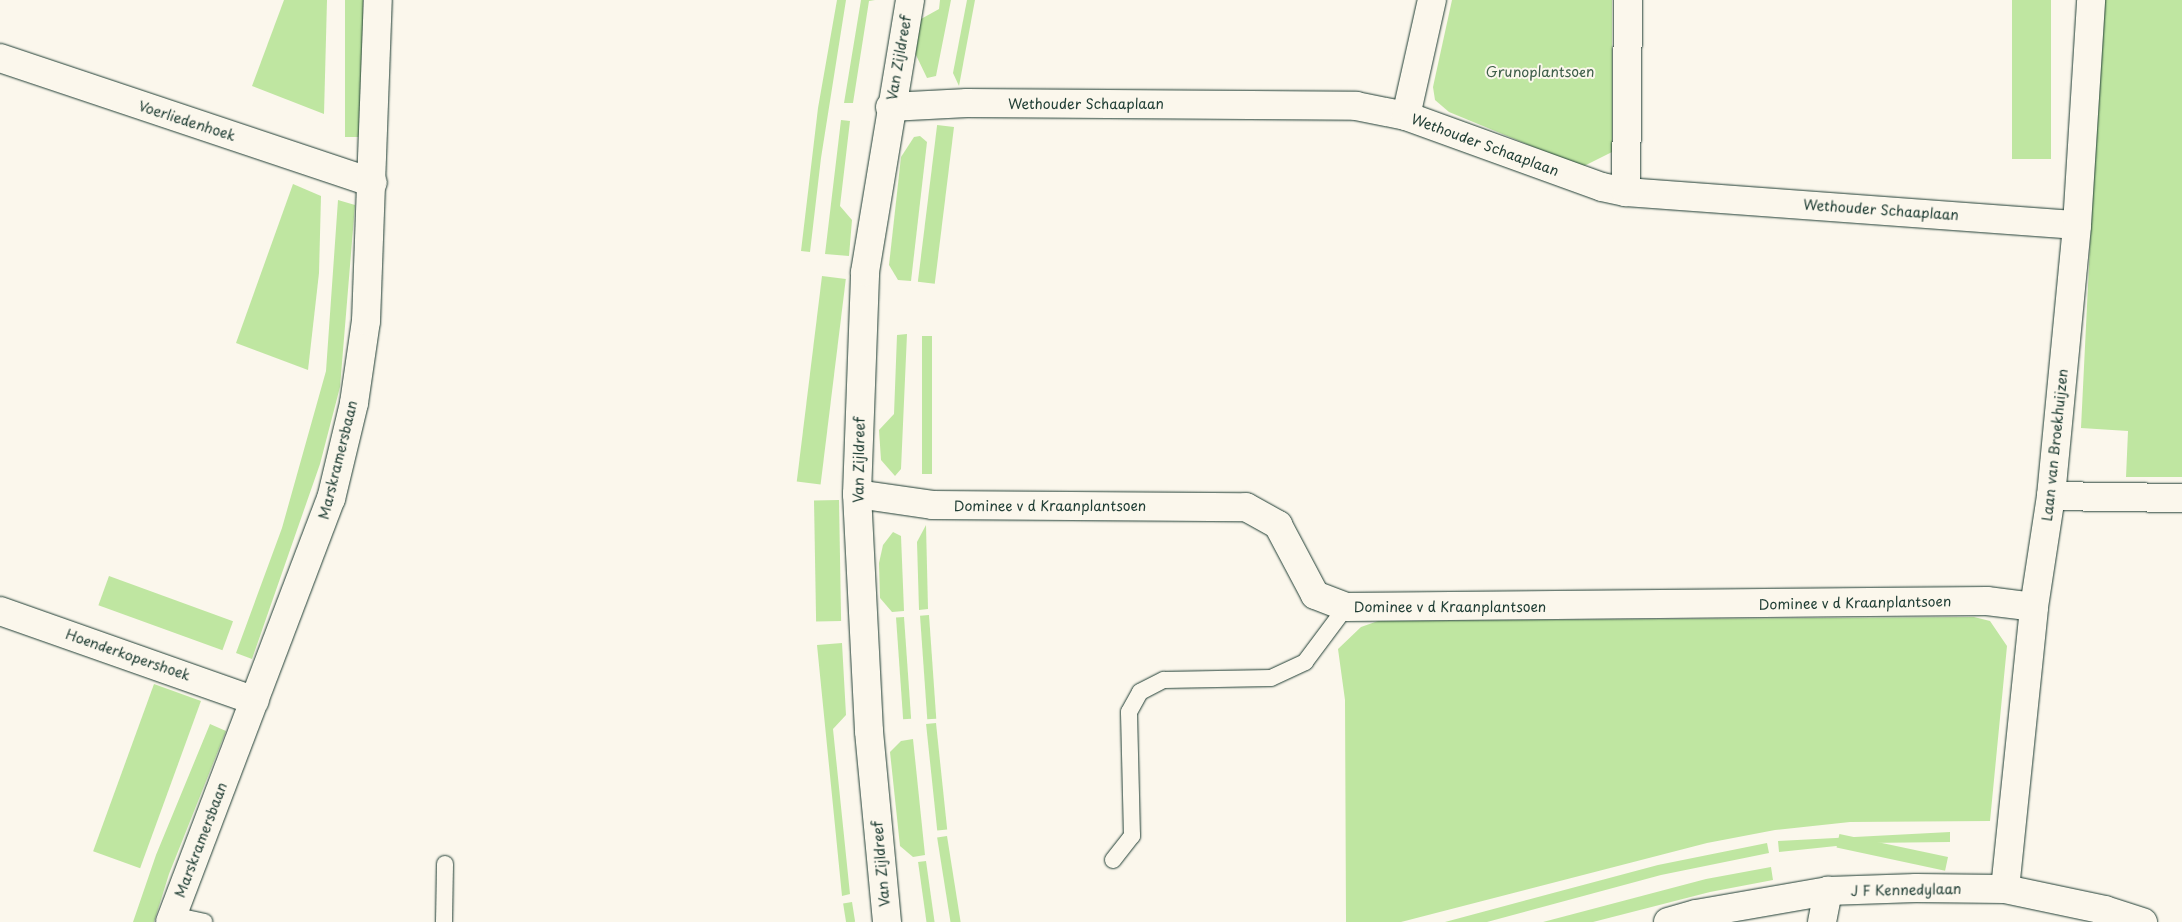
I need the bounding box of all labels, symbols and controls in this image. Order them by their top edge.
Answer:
street label: Van Zijldreef [883,14,915,102]
park label: Grunoplantsoen [1486,64,1594,80]
street label: Wethouder Schaaplaan [1008,96,1164,112]
street label: Voerliedenhoek [136,97,238,145]
street label: Wethouder Schaaplaan [1409,110,1561,180]
street label: Wethouder Schaaplaan [1803,196,1959,224]
street label: Laan van Broekhuijzen [2039,368,2071,522]
street label: Marskramersbaan [315,399,361,521]
street label: Van Zijldreef [850,417,868,503]
street label: Dominee v d Kraanplantsoen [952,498,1148,514]
street label: Dominee v d Kraanplantsoen [1757,593,1953,613]
street label: Dominee v d Kraanplantsoen [1352,599,1548,615]
street label: Hoenderkopershoek [63,626,193,684]
street label: Marskramersbaan [171,780,231,900]
street label: Van Zijldreef [869,820,893,908]
street label: J F Kennedylaan [1850,881,1962,899]

